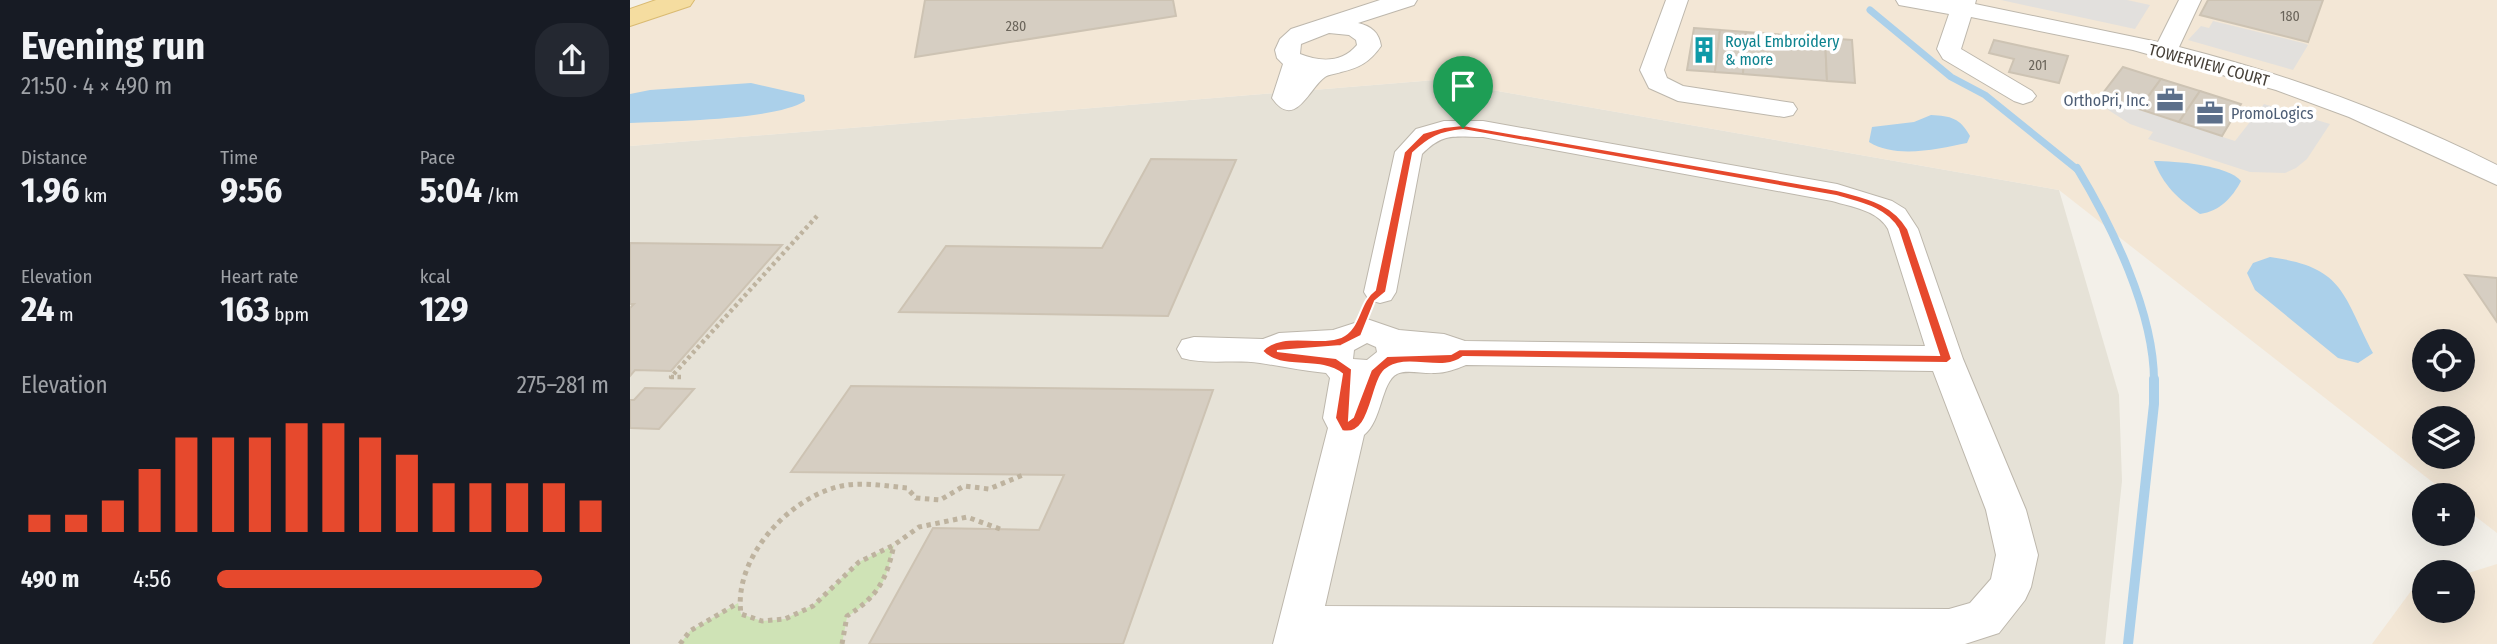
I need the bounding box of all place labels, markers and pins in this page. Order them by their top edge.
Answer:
place label: Royal Embroidery & more [1725,32,1840,69]
building icon: Royal Embroidery & more [1689,35,1719,65]
pin [1433,56,1493,128]
office icon: OrthoPri, Inc. [2155,85,2185,115]
place label: OrthoPri, Inc. [2063,91,2149,110]
office icon: PromoLogics [2195,98,2225,128]
place label: PromoLogics [2231,104,2314,123]

